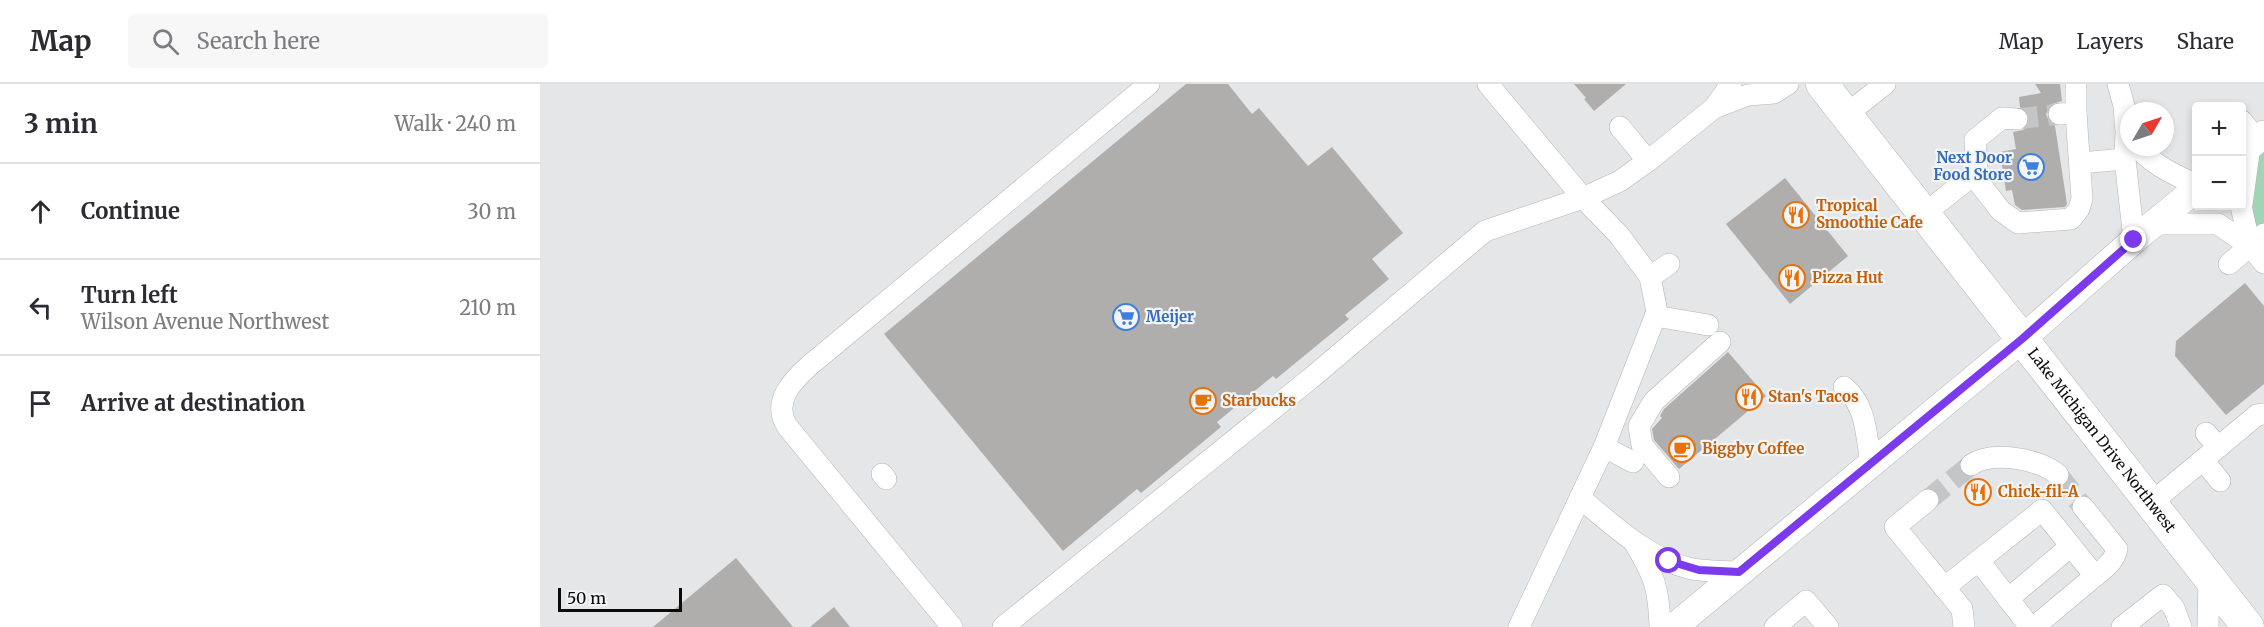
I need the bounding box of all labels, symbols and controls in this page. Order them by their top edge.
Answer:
search box [128,14,548,68]
text: Map [30,23,92,59]
icon: search [149,25,182,58]
text: Search here [197,27,320,55]
text: Map [1999,28,2044,55]
text: Layers [2077,28,2144,55]
text: Share [2177,28,2234,55]
north arrow [2120,102,2174,156]
map controls [2192,102,2246,210]
button: + [2192,102,2246,156]
text: 3 min [24,107,98,140]
text: Walk · 240 m [395,111,516,136]
place label: Next Door Food Store [1933,148,2012,184]
supermarket icon: Next Door Food Store [2016,152,2046,182]
button: − [2192,156,2246,210]
icon: ahead [24,195,57,228]
place label: Tropical Smoothie Cafe [1816,196,1923,232]
text: Continue [81,197,180,225]
text: 30 m [467,199,516,224]
restaurant icon: Tropical Smoothie Cafe [1781,200,1811,230]
route end [2120,226,2146,252]
restaurant icon: Pizza Hut [1777,263,1807,293]
place label: Pizza Hut [1812,268,1883,287]
text: Turn left [81,281,178,309]
icon: left [24,291,57,324]
text: 210 m [459,295,516,320]
supermarket icon: Meijer [1111,302,1141,332]
place label: Meijer [1146,307,1194,326]
text: Wilson Avenue Northwest [81,309,329,334]
street label: Lake Michigan Drive Northwest [2024,344,2180,536]
restaurant icon: Stan's Tacos [1734,382,1764,412]
cafe icon: Starbucks [1188,386,1218,416]
icon: arrive [24,387,57,420]
place label: Stan's Tacos [1768,387,1859,406]
text: Arrive at destination [81,389,305,417]
place label: Starbucks [1222,391,1296,410]
cafe icon: Biggby Coffee [1667,434,1697,464]
place label: Biggby Coffee [1702,439,1804,458]
restaurant icon: Chick-fil-A [1963,477,1993,507]
place label: Chick-fil-A [1998,482,2079,501]
route start [1655,547,1681,573]
scale bar [558,585,682,612]
text: 50 m [567,588,606,608]

